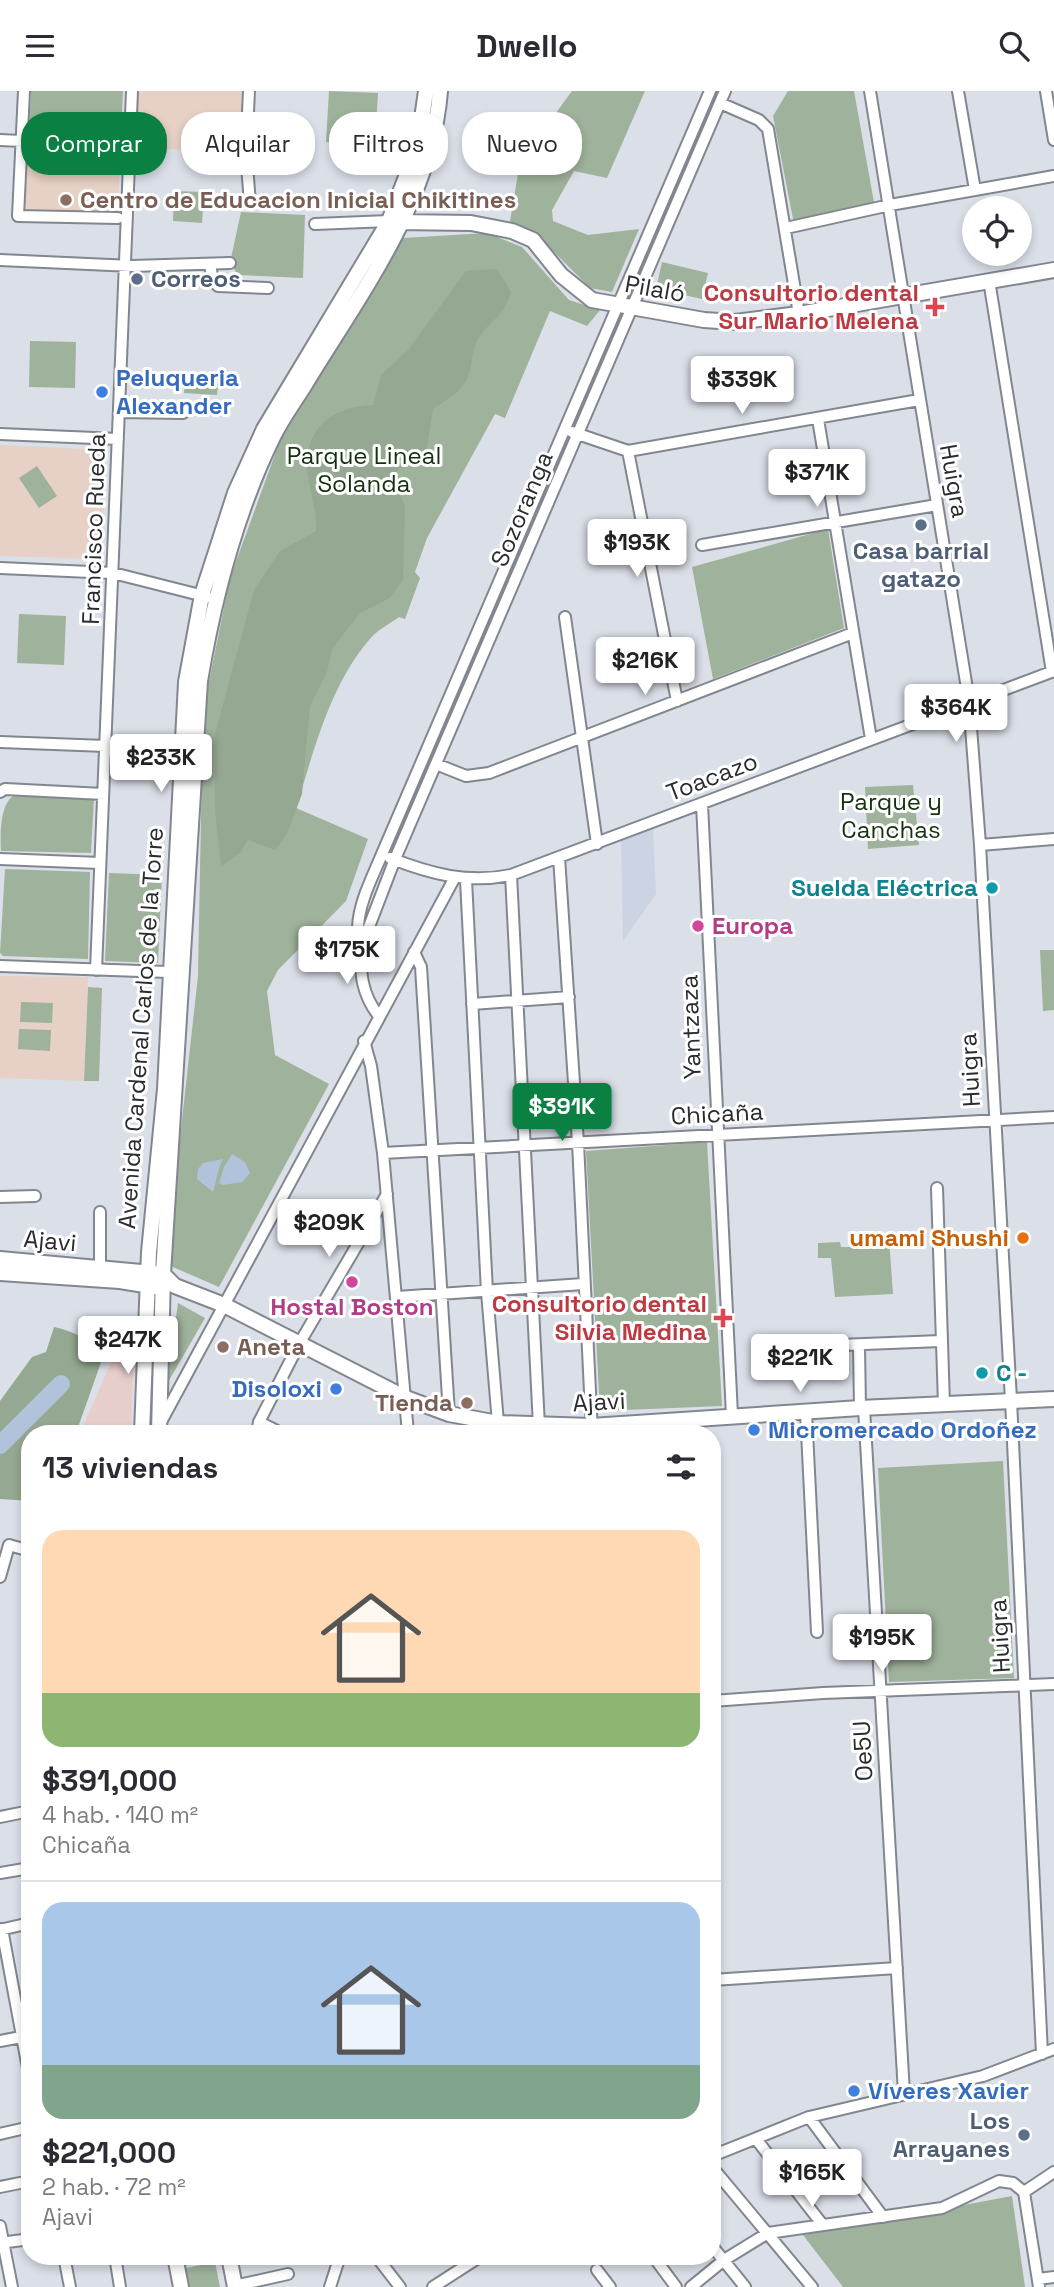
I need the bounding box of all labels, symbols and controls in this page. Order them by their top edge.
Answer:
text: Dwello [476,26,578,66]
icon: menu [21,27,59,65]
icon: search [995,27,1033,65]
chip: Comprar [21,112,167,175]
chip: Alquilar [181,112,315,175]
chip: Filtros [329,112,448,175]
chip: Nuevo [462,112,582,175]
place label: Centro de Educacion Inicial Chikitines [80,184,516,215]
marker: Centro de Educacion Inicial Chikitines [58,192,74,208]
map controls [962,196,1032,266]
button: locate [962,196,1032,266]
place label: Correos [151,263,241,294]
street label: Pilaló [623,268,688,309]
marker: Correos [129,271,145,287]
place label: Consultorio dental Sur Mario Melena [704,277,919,336]
marker: Consultorio dental Sur Mario Melena [925,297,945,317]
pin: $339K [693,357,791,416]
place label: Peluqueria Alexander [116,362,239,421]
text: $339K [707,364,777,394]
marker: Peluqueria Alexander [94,384,110,400]
street label: Francisco Rueda [75,432,112,625]
park label: Parque Lineal Solanda [287,440,441,499]
street label: Huigra [933,442,976,520]
street label: Sozoranga [483,446,560,571]
pin: $371K [768,449,866,509]
text: $371K [784,457,850,487]
marker: Casa barrial gatazo [913,517,929,533]
pin: $193K [588,519,686,579]
text: $193K [604,527,670,557]
place label: Casa barrial gatazo [853,535,989,594]
pin: $216K [596,637,694,697]
text: $216K [612,645,678,675]
pin: $364K [907,685,1005,744]
text: $364K [920,692,992,722]
pin: $233K [112,735,210,794]
text: $233K [126,742,196,772]
street label: Toacazo [662,745,762,808]
park label: Parque y Canchas [840,786,942,845]
street label: Avenida Cardenal Carlos de la Torre [111,826,170,1230]
place label: Suelda Eléctrica [791,872,978,903]
marker: Suelda Eléctrica [984,880,1000,896]
place label: Europa [712,910,793,941]
marker: Europa [690,918,706,934]
pin: $175K [298,927,396,986]
text: $175K [314,934,380,964]
street label: Yantzaza [673,974,708,1080]
street label: Huigra [952,1032,987,1108]
pin: $391K [513,1083,611,1143]
text: $391K [529,1091,595,1121]
street label: Chicaña [670,1096,764,1131]
pin: $209K [280,1199,378,1259]
text: $209K [293,1207,365,1237]
place label: umami Shushi [849,1222,1009,1253]
street label: Ajavi [22,1223,78,1258]
marker: umami Shushi [1015,1230,1031,1246]
marker: Hostal Boston [344,1274,360,1290]
place label: Consultorio dental Silvia Medina [492,1288,707,1347]
place label: Hostal Boston [270,1291,434,1322]
marker: Consultorio dental Silvia Medina [713,1308,733,1328]
pin: $247K [79,1317,177,1376]
text: $247K [94,1324,162,1354]
place label: Aneta [237,1331,305,1362]
pin: $221K [751,1335,849,1394]
marker: Aneta [215,1339,231,1355]
text: $221K [767,1342,833,1372]
place label: C - [996,1357,1027,1388]
marker: C - [974,1365,990,1381]
place label: Disoloxi [231,1373,322,1404]
marker: Disoloxi [328,1381,344,1397]
street label: Ajavi [572,1385,626,1418]
place label: Tienda [375,1387,453,1418]
marker: Tienda [459,1395,475,1411]
place label: Micromercado Ordoñez [768,1414,1037,1445]
marker: Micromercado Ordoñez [746,1422,762,1438]
text: 13 viviendas [42,1448,218,1487]
icon: filters [662,1448,700,1486]
icon: home [308,1575,434,1701]
street label: Huigra [982,1598,1017,1674]
pin: $195K [833,1615,931,1674]
text: $195K [849,1622,915,1652]
street label: Oe5U [845,1720,880,1782]
text: $391,000 [42,1761,177,1800]
text: 4 hab. · 140 m² [42,1800,198,1830]
text: Chicaña [42,1830,131,1860]
icon: home [308,1947,434,2073]
place label: Víveres Xavier [868,2075,1029,2106]
marker: Víveres Xavier [846,2083,862,2099]
place label: Los Arrayanes [893,2105,1010,2164]
marker: Los Arrayanes [1016,2127,1032,2143]
text: $221,000 [42,2133,176,2172]
pin: $165K [763,2149,861,2209]
text: $165K [779,2157,845,2187]
text: 2 hab. · 72 m² [42,2172,186,2202]
text: Ajavi [42,2202,93,2232]

